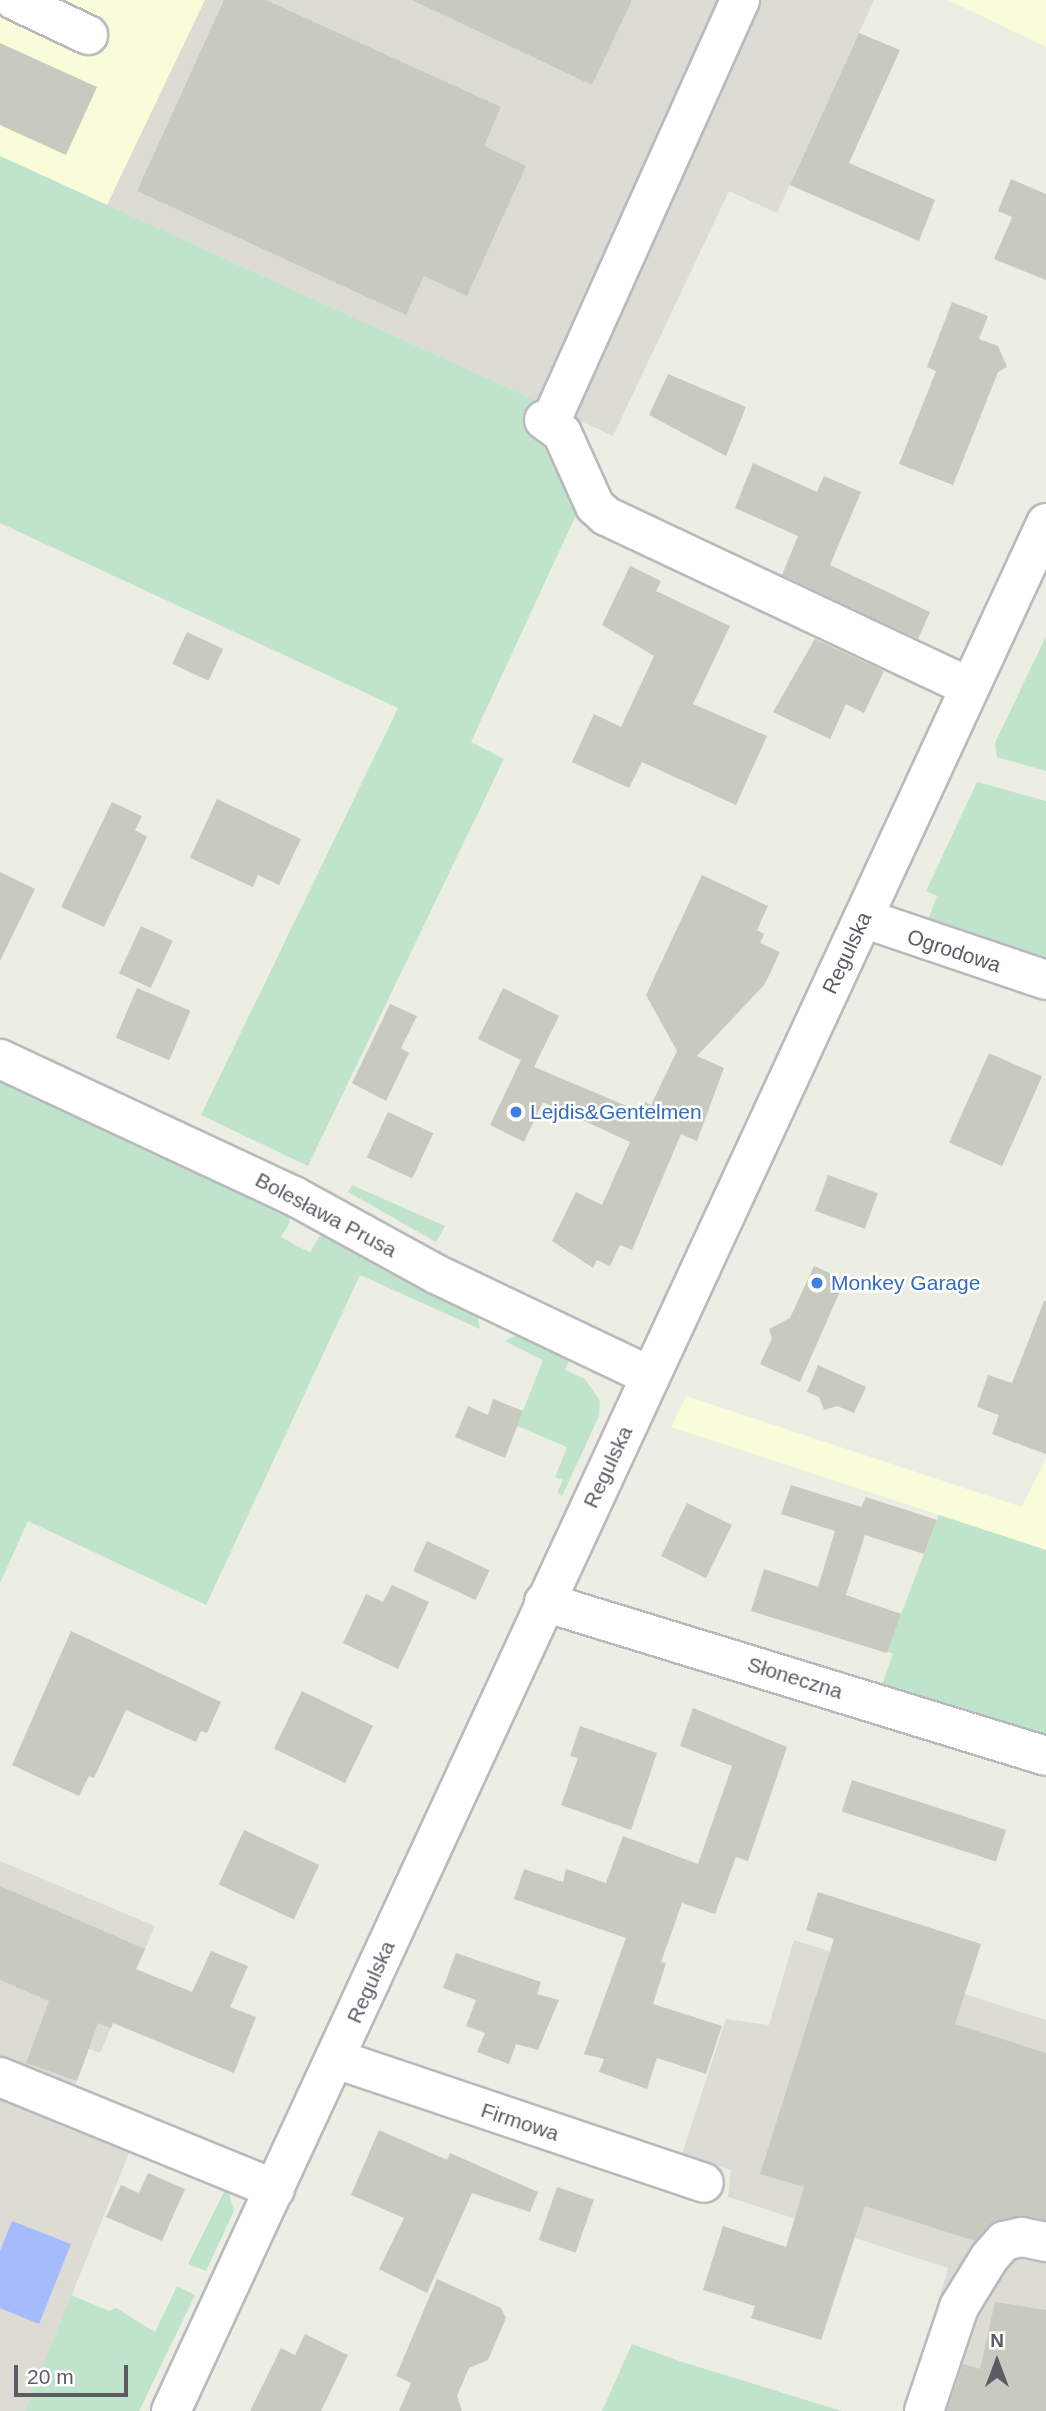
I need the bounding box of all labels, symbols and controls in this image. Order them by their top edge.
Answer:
street label: Regulska [817,908,877,998]
street label: Ogrodowa [904,924,1004,978]
place label: Lejdis&Gentelmen [530,1099,702,1125]
marker: Lejdis&Gentelmen [508,1104,524,1120]
street label: Bolesława Prusa [251,1167,401,1263]
place label: Monkey Garage [831,1270,980,1296]
marker: Monkey Garage [809,1275,825,1291]
street label: Regulska [578,1422,638,1512]
street label: Słoneczna [744,1652,846,1704]
street label: Regulska [342,1937,400,2027]
street label: Firmowa [478,2098,562,2146]
north arrow [962,2327,1032,2397]
text: N [990,2330,1004,2351]
scale bar [18,2352,131,2396]
text: 20 m [27,2365,74,2388]

